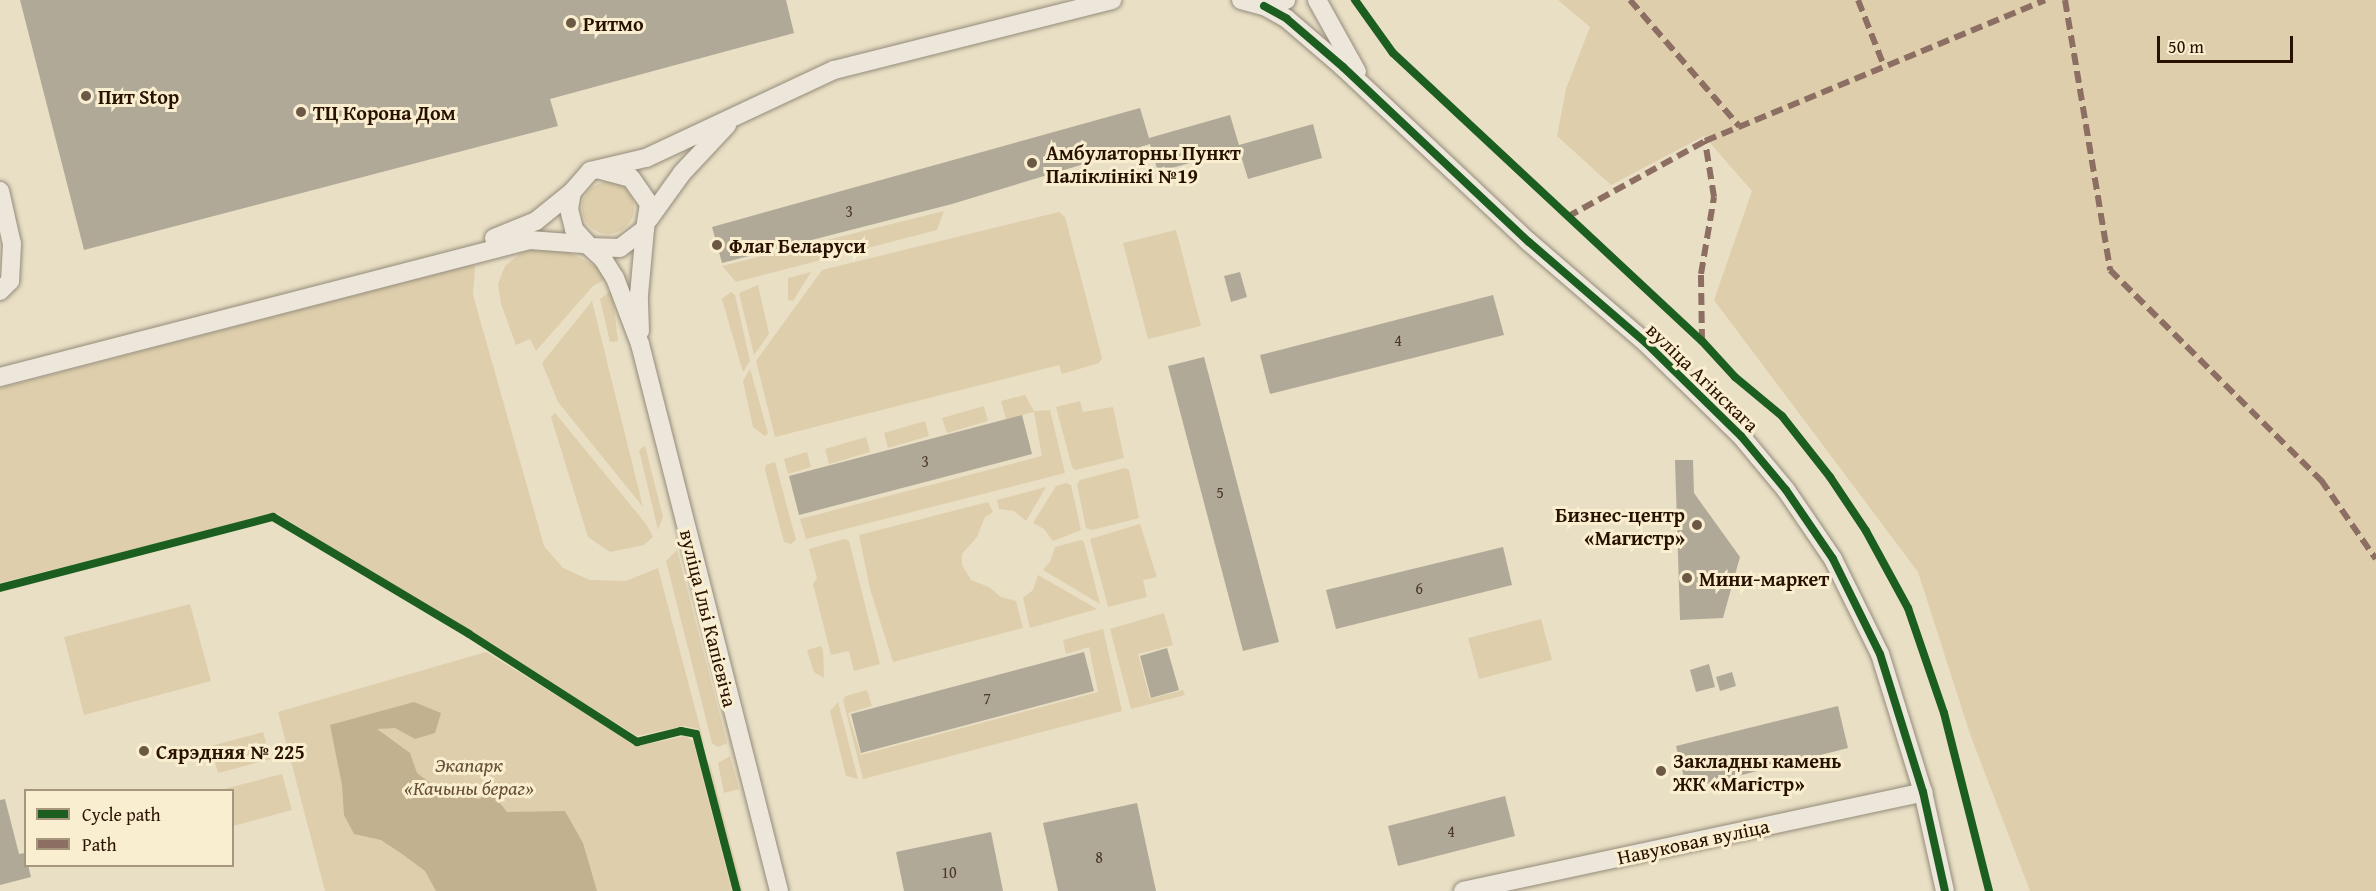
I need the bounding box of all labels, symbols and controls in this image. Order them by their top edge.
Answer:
place label: Ритмо [583,11,644,35]
marker: Ритмо [564,16,578,30]
scale bar [2160,24,2296,62]
text: 50 m [2168,33,2204,60]
place label: Пит Stop [98,84,179,108]
marker: Пит Stop [79,89,93,103]
place label: ТЦ Корона Дом [313,100,456,124]
marker: ТЦ Корона Дом [294,105,308,119]
place label: Амбулаторны Пункт Паліклінікі №19 [1046,140,1241,187]
marker: Амбулаторны Пункт Паліклінікі №19 [1023,154,1041,172]
house number: 3 [845,201,853,221]
place label: Флаг Беларуси [729,233,866,257]
marker: Флаг Беларуси [710,238,724,252]
street label: вуліца Агінскага [1642,317,1764,437]
house number: 4 [1394,330,1402,350]
house number: 3 [921,451,929,471]
house number: 5 [1216,482,1224,502]
place label: Бизнес-центр «Магистр» [1555,502,1685,549]
marker: Бизнес-центр «Магистр» [1690,518,1704,532]
street label: вуліца Ільі Капіевіча [675,527,743,709]
place label: Мини-маркет [1699,566,1829,590]
marker: Мини-маркет [1680,571,1694,585]
house number: 6 [1415,578,1423,598]
house number: 7 [983,688,991,708]
place label: Сярэдняя № 225 [156,739,305,763]
marker: Сярэдняя № 225 [137,744,151,758]
place label: Закладны камень ЖК «Магістр» [1673,748,1841,795]
park label: Экапарк «Качыны бераг» [404,752,534,799]
marker: Закладны камень ЖК «Магістр» [1654,764,1668,778]
legend [24,789,234,867]
text: Cycle path [82,801,161,828]
street label: Навуковая вуліца [1615,813,1771,869]
house number: 4 [1447,821,1455,841]
text: Path [82,831,117,858]
house number: 8 [1095,847,1103,867]
house number: 10 [941,862,957,882]

